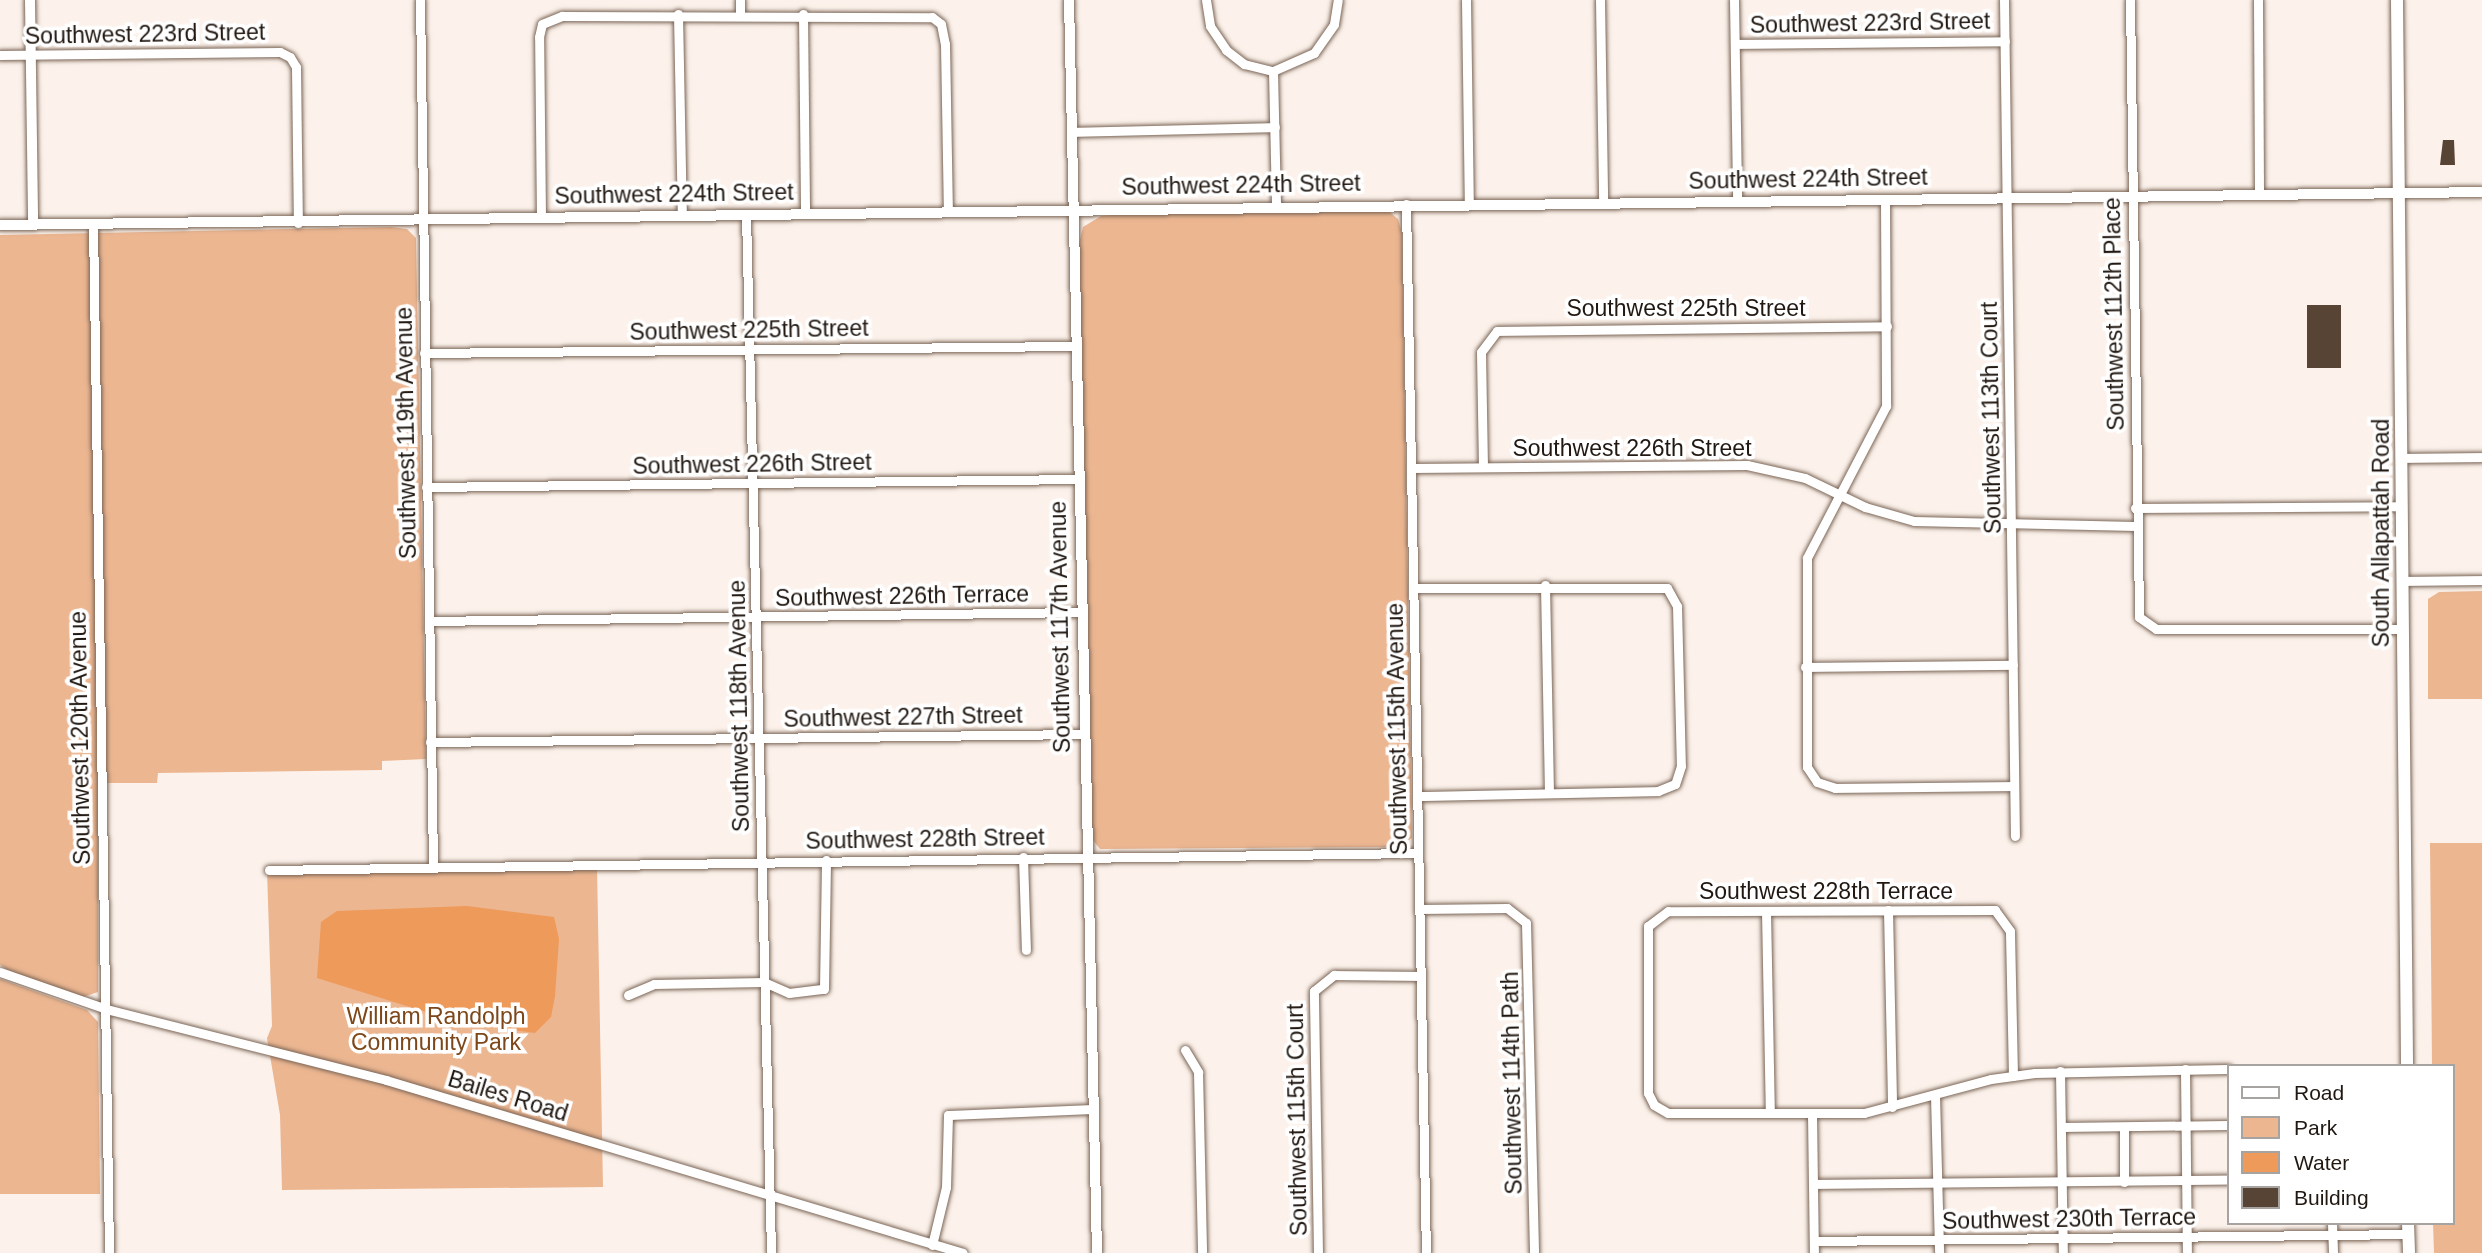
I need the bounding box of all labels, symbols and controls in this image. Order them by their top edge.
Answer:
street label: Southwest 223rd Street [1750,7,1990,39]
street label: Southwest 223rd Street [25,18,265,50]
street label: Southwest 224th Street [1688,163,1928,195]
street label: Southwest 224th Street [1121,169,1361,201]
street label: Southwest 224th Street [554,178,794,210]
street label: Southwest 112th Place [2098,197,2130,431]
street label: Southwest 225th Street [1566,294,1806,322]
street label: Southwest 113th Court [1975,302,2007,534]
street label: Southwest 119th Avenue [390,306,422,560]
street label: Southwest 225th Street [629,314,869,346]
street label: South Allapattah Road [2367,418,2395,648]
street label: Southwest 226th Street [1512,434,1752,462]
street label: Southwest 226th Street [632,448,872,480]
street label: Southwest 117th Avenue [1044,500,1076,754]
street label: Southwest 118th Avenue [723,579,755,833]
street label: Southwest 226th Terrace [775,580,1029,612]
street label: Southwest 115th Avenue [1381,602,1413,856]
street label: Southwest 120th Avenue [64,610,96,866]
street label: Southwest 227th Street [783,701,1023,733]
street label: Southwest 228th Street [805,823,1045,855]
street label: Southwest 228th Terrace [1699,877,1953,905]
street label: Southwest 114th Path [1496,971,1528,1195]
park label: William Randolph Community Park [347,1002,525,1056]
street label: Southwest 115th Court [1281,1004,1313,1236]
legend [2226,1064,2454,1225]
street label: Bailes Road [445,1065,571,1127]
text: Road [2294,1081,2344,1104]
text: Park [2294,1116,2337,1139]
text: Water [2294,1151,2349,1174]
text: Building [2294,1186,2369,1209]
street label: Southwest 230th Terrace [1942,1203,2196,1235]

